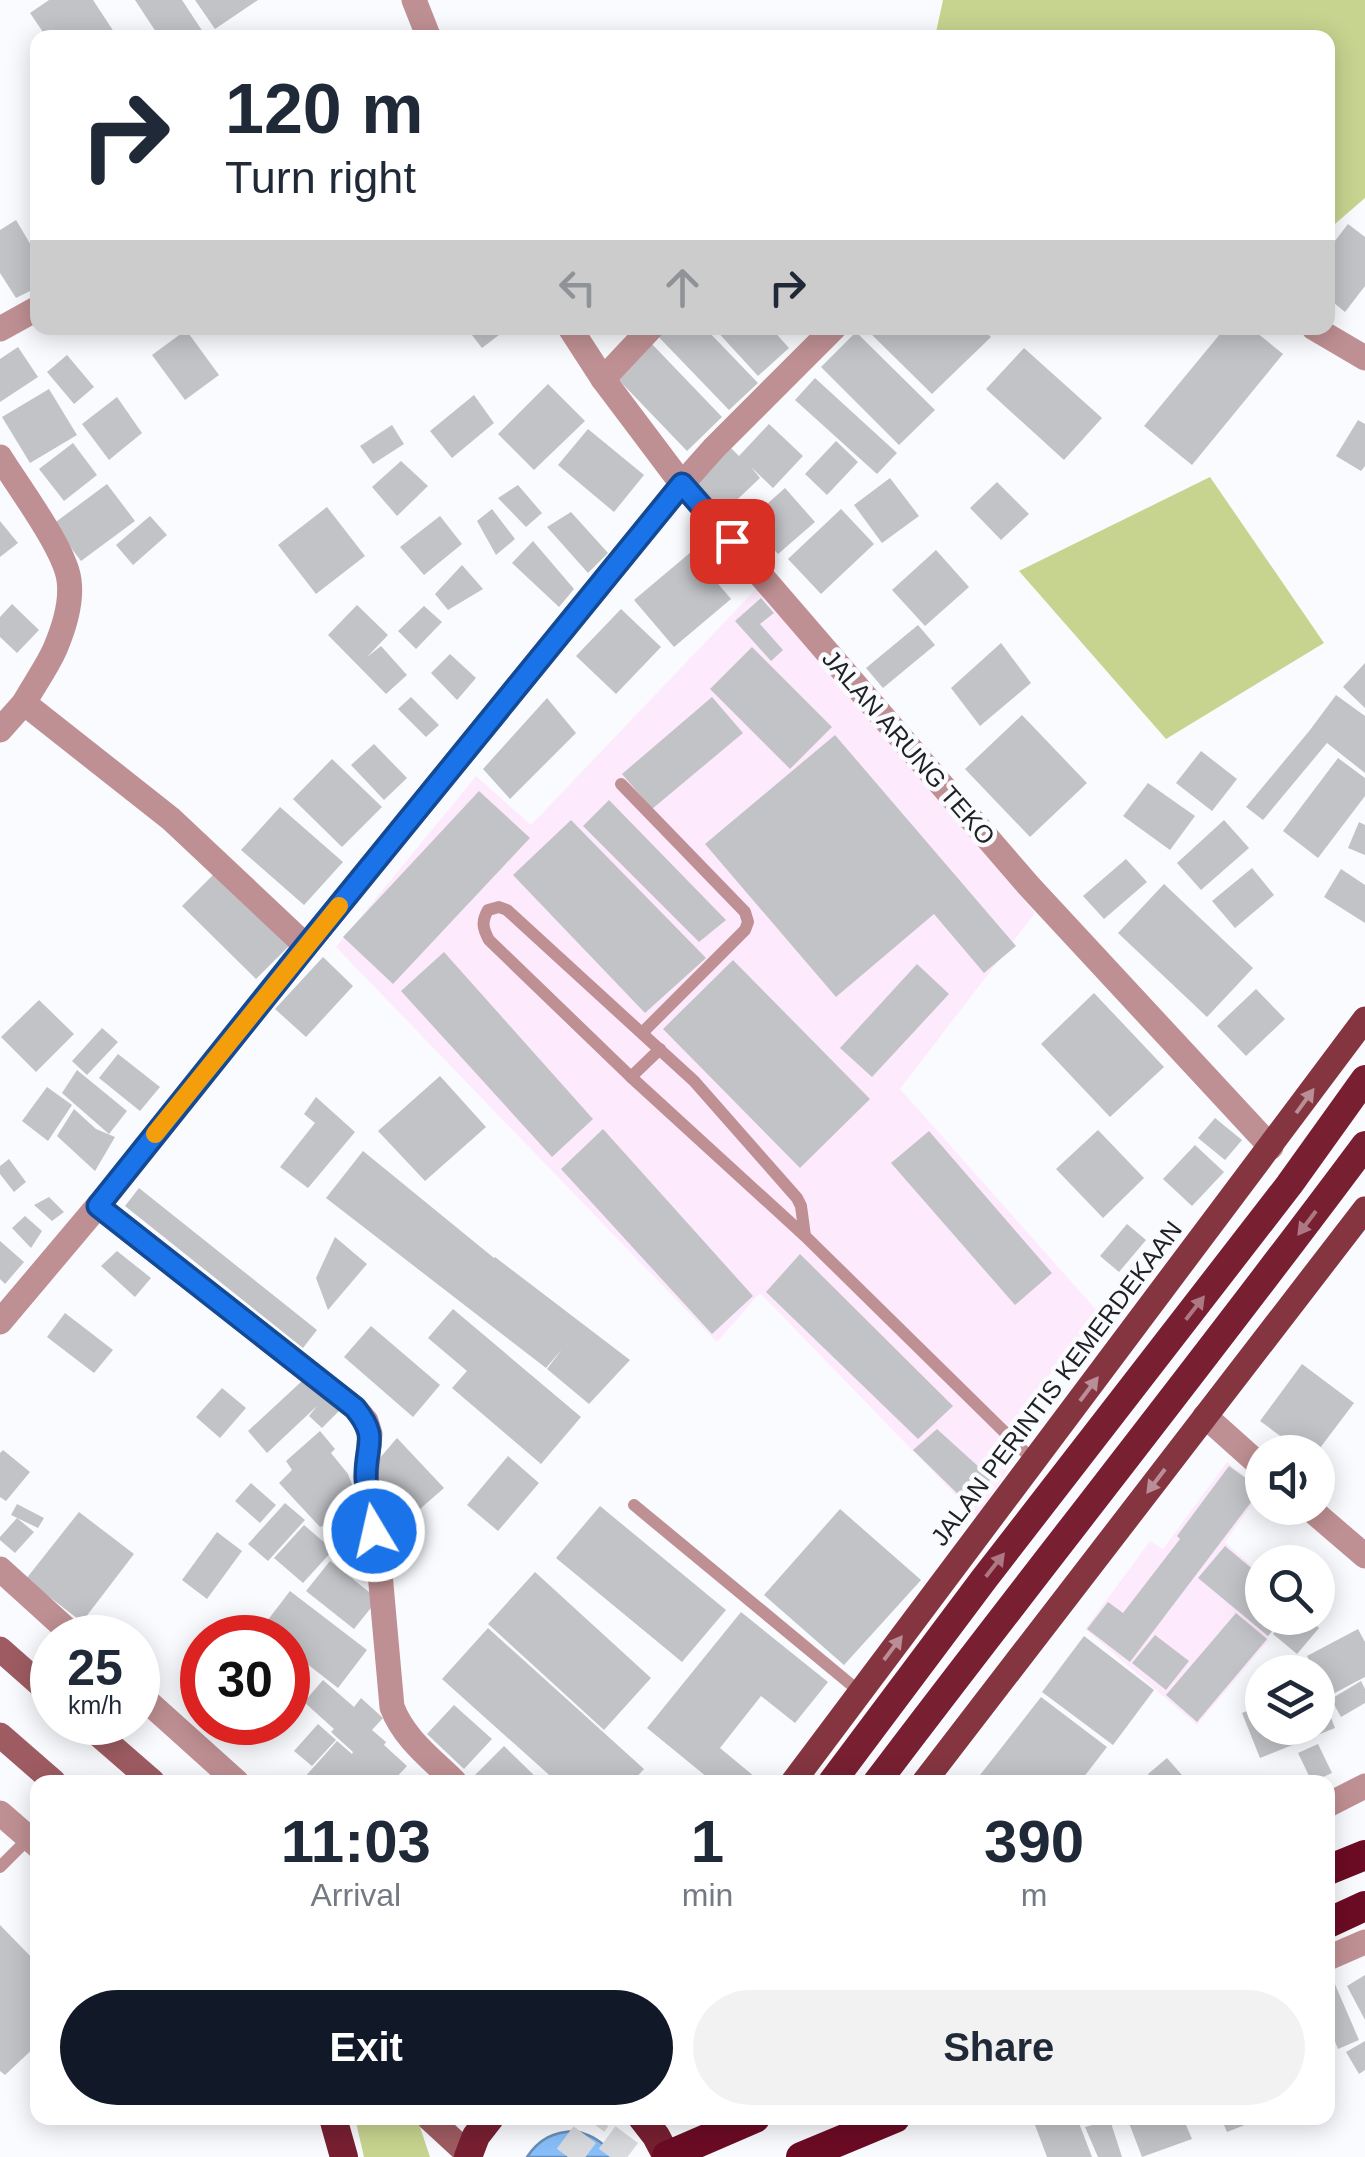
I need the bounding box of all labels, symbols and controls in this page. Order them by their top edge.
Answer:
icon: right [60,70,190,200]
text: 120 m [225,70,423,148]
text: Turn right [225,152,416,203]
icon: left [550,260,605,315]
icon: ahead [655,260,710,315]
icon: right [760,260,815,315]
pin [690,499,775,584]
icon: arrive [705,514,760,569]
street label: JALAN ARUNG TEKO [817,644,1001,850]
one-way arrow [1295,1088,1315,1114]
one-way arrow [1297,1210,1317,1236]
street label: JALAN PERINTIS KEMERDEKAAN [925,1215,1187,1551]
one-way arrow [1184,1295,1204,1321]
one-way arrow [1078,1376,1098,1402]
map controls [1245,1435,1335,1745]
button: sound [1245,1435,1335,1525]
one-way arrow [1146,1468,1167,1493]
position arrow [322,1479,426,1583]
button: search [1245,1545,1335,1635]
one-way arrow [984,1552,1005,1577]
speed limit sign: 30 [180,1615,310,1745]
one-way arrow [883,1635,903,1661]
text: 25 [67,1640,123,1696]
button: layers [1245,1655,1335,1745]
text: km/h [68,1691,122,1719]
text: 11:03 [281,1808,431,1875]
text: 1 [691,1808,724,1875]
text: 390 [984,1808,1084,1875]
text: Arrival [311,1877,401,1913]
text: min [682,1877,733,1913]
text: m [1021,1877,1047,1913]
button: Exit [60,1990,673,2105]
button: Share [693,1990,1305,2105]

